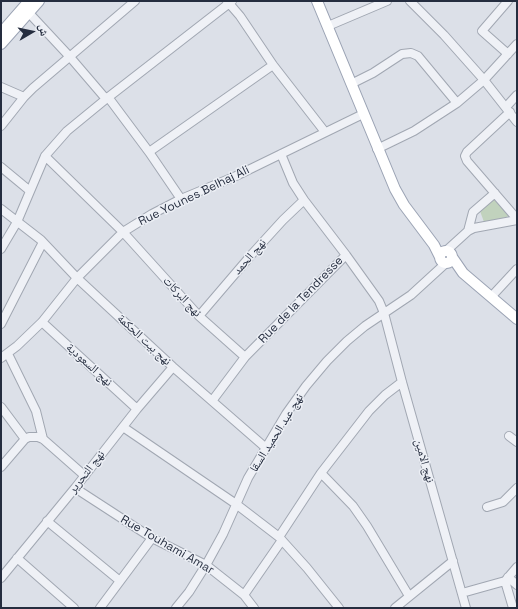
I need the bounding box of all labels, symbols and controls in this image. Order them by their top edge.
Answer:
north arrow [12,12,52,52]
text: ش [36,23,52,37]
street label: Rue Younes Belhaj Ali [136,163,252,229]
street label: نهج الحمد [230,236,270,278]
street label: Rue de la Tendresse [256,254,346,346]
street label: نهج البركات [160,274,204,320]
street label: نهج بيت الحكمة [114,311,174,369]
street label: نهج السعودية [63,340,115,390]
street label: نهج عبد الحميد السقا [247,391,307,475]
street label: نهج الامين [411,437,437,485]
street label: نهج التحرير [66,448,108,496]
street label: Rue Touhami Amar [118,512,216,578]

